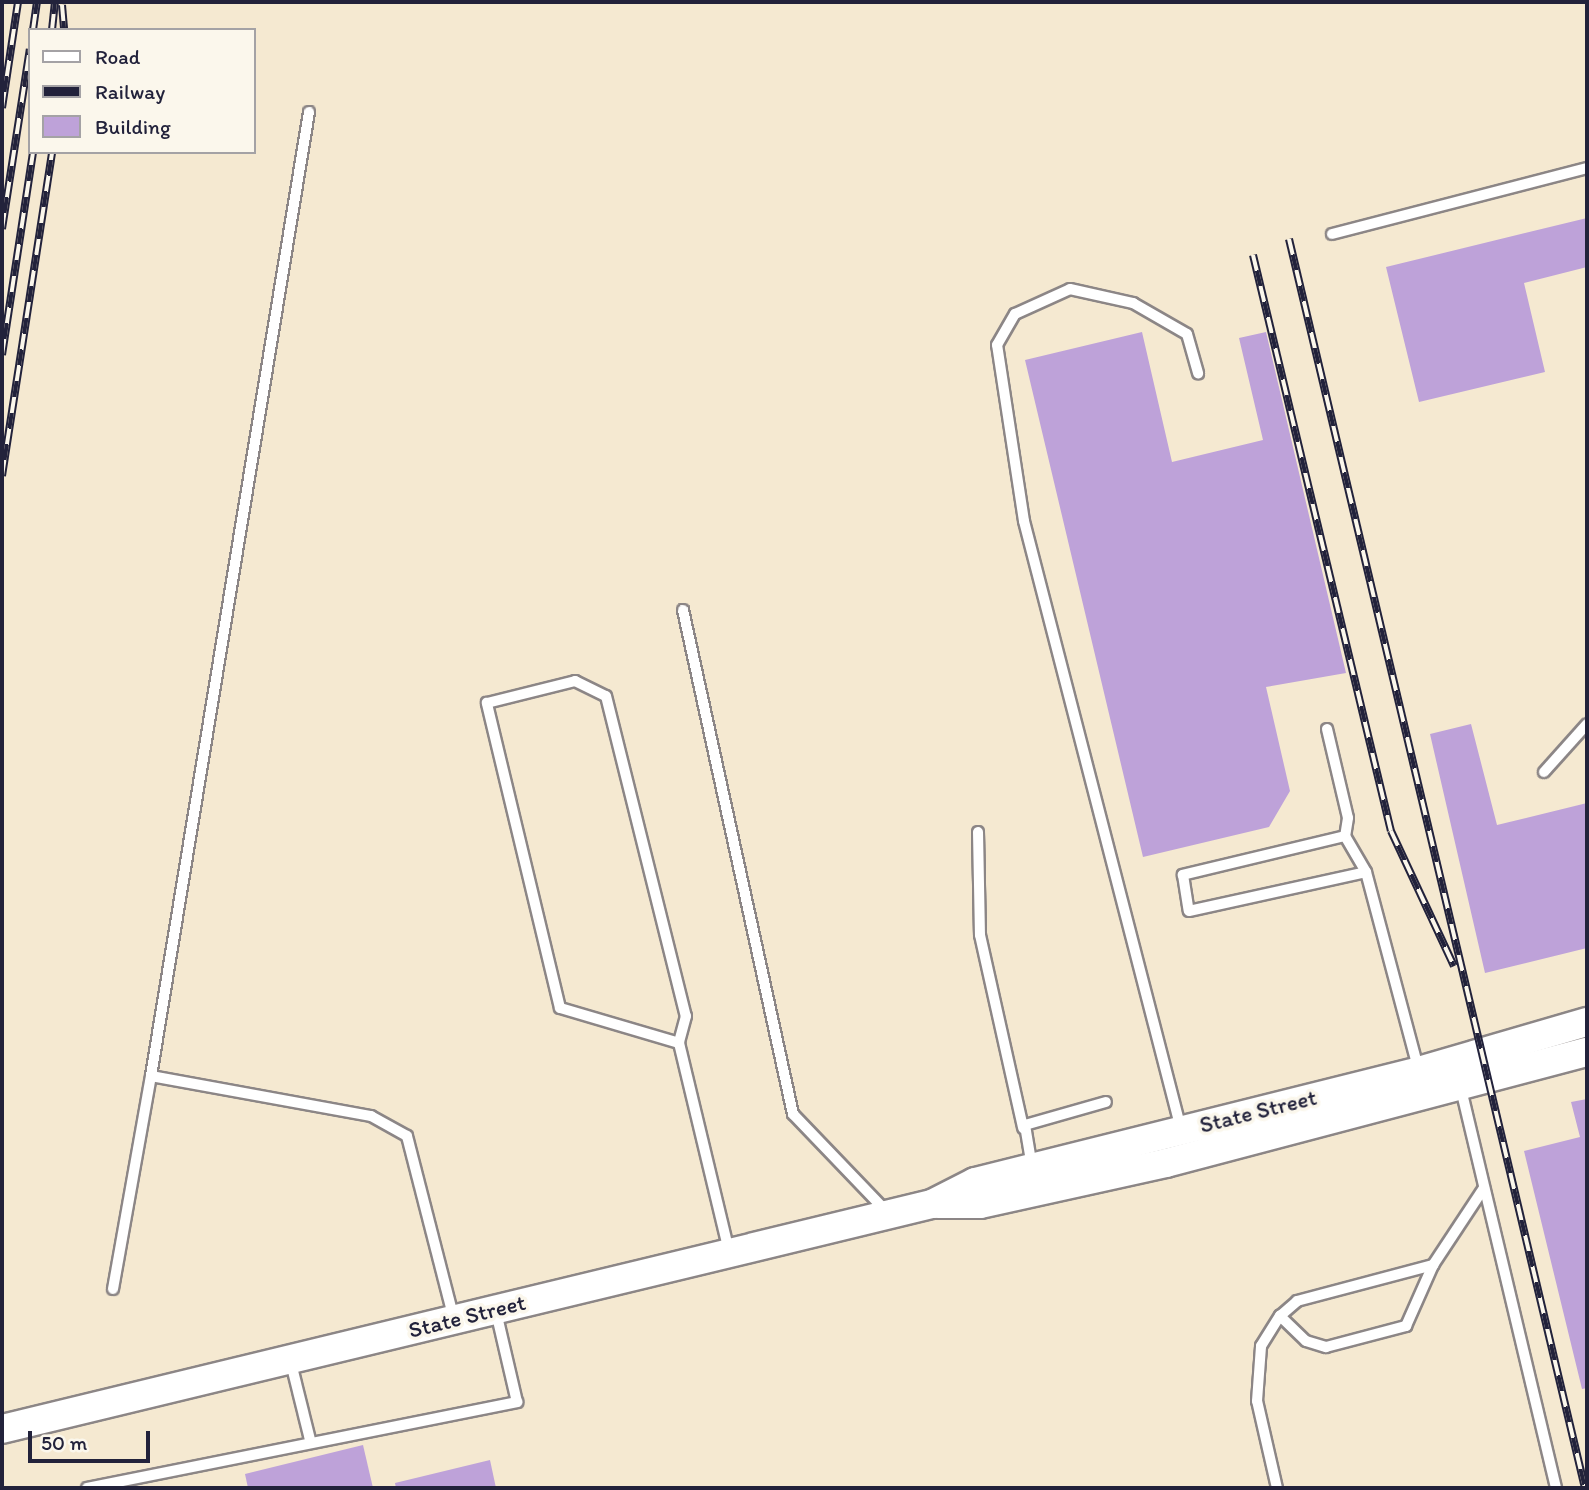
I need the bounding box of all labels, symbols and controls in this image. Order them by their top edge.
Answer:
legend [28,28,256,154]
text: Road [95,44,140,69]
text: Railway [95,79,165,104]
text: Building [95,114,171,139]
street label: State Street [1197,1083,1319,1139]
street label: State Street [406,1288,528,1344]
scale bar [32,1416,154,1460]
text: 50 m [41,1430,87,1455]

